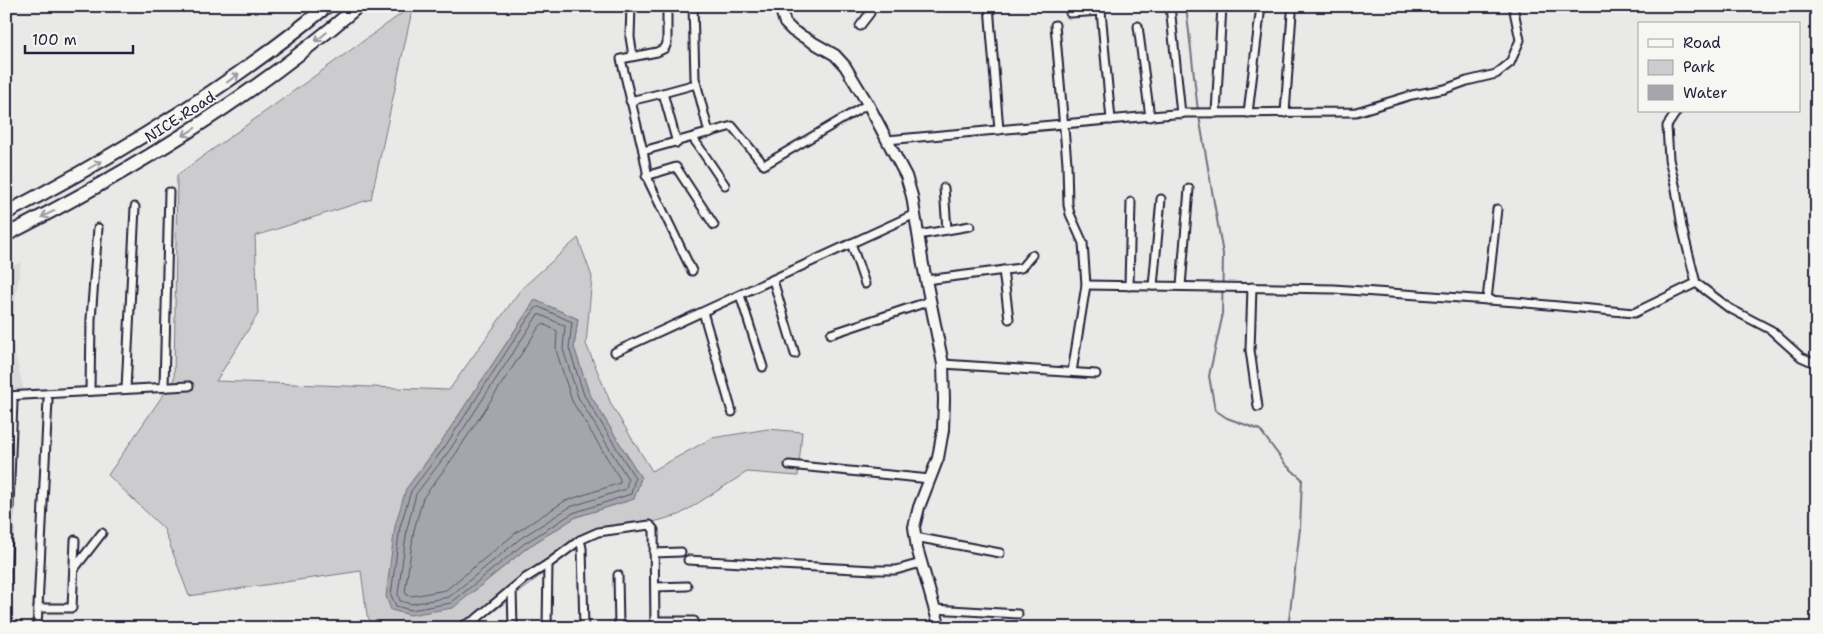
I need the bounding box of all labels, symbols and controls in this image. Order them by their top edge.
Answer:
scale bar [25,22,132,54]
legend [1638,22,1800,112]
text: 100 m [32,30,77,50]
one-way arrow [315,32,328,43]
text: Road [1683,33,1721,53]
text: Park [1683,57,1715,77]
one-way arrow [226,73,240,83]
text: Water [1683,83,1727,103]
street label: NICE Road [141,86,220,147]
one-way arrow [182,127,196,137]
one-way arrow [88,160,103,170]
one-way arrow [41,209,56,219]

